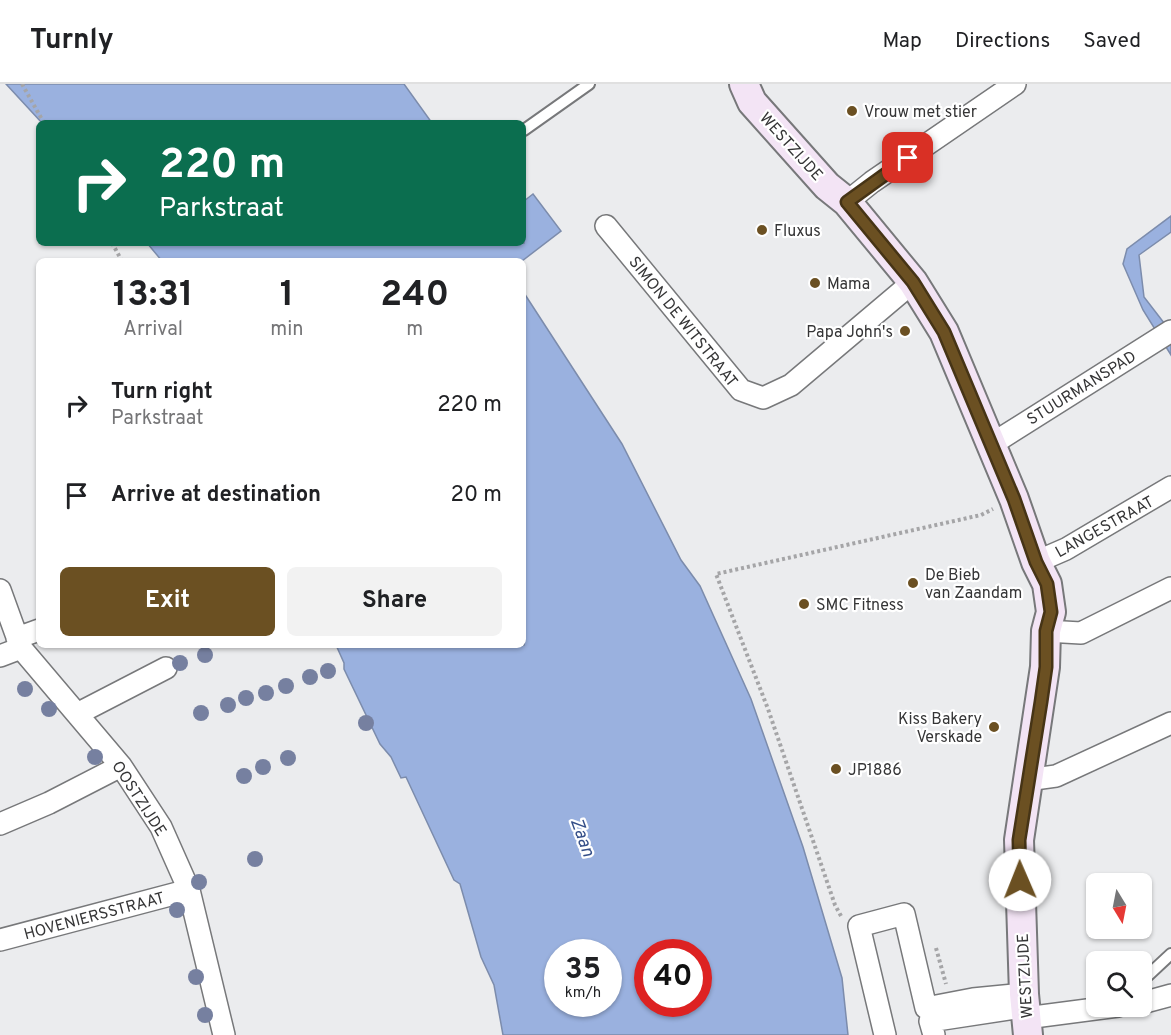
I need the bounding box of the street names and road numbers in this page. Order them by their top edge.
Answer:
street label: WESTZIJDE [755,109,826,186]
street label: SIMON DE WITSTRAAT [624,253,741,392]
street label: STUURMANSPAD [1024,347,1140,430]
street label: LANGESTRAAT [1052,492,1158,563]
street label: OOSTZIJDE [107,758,170,841]
street label: HOVENIERSSTRAAT [22,889,167,945]
street label: WESTZIJDE [1014,933,1038,1019]

